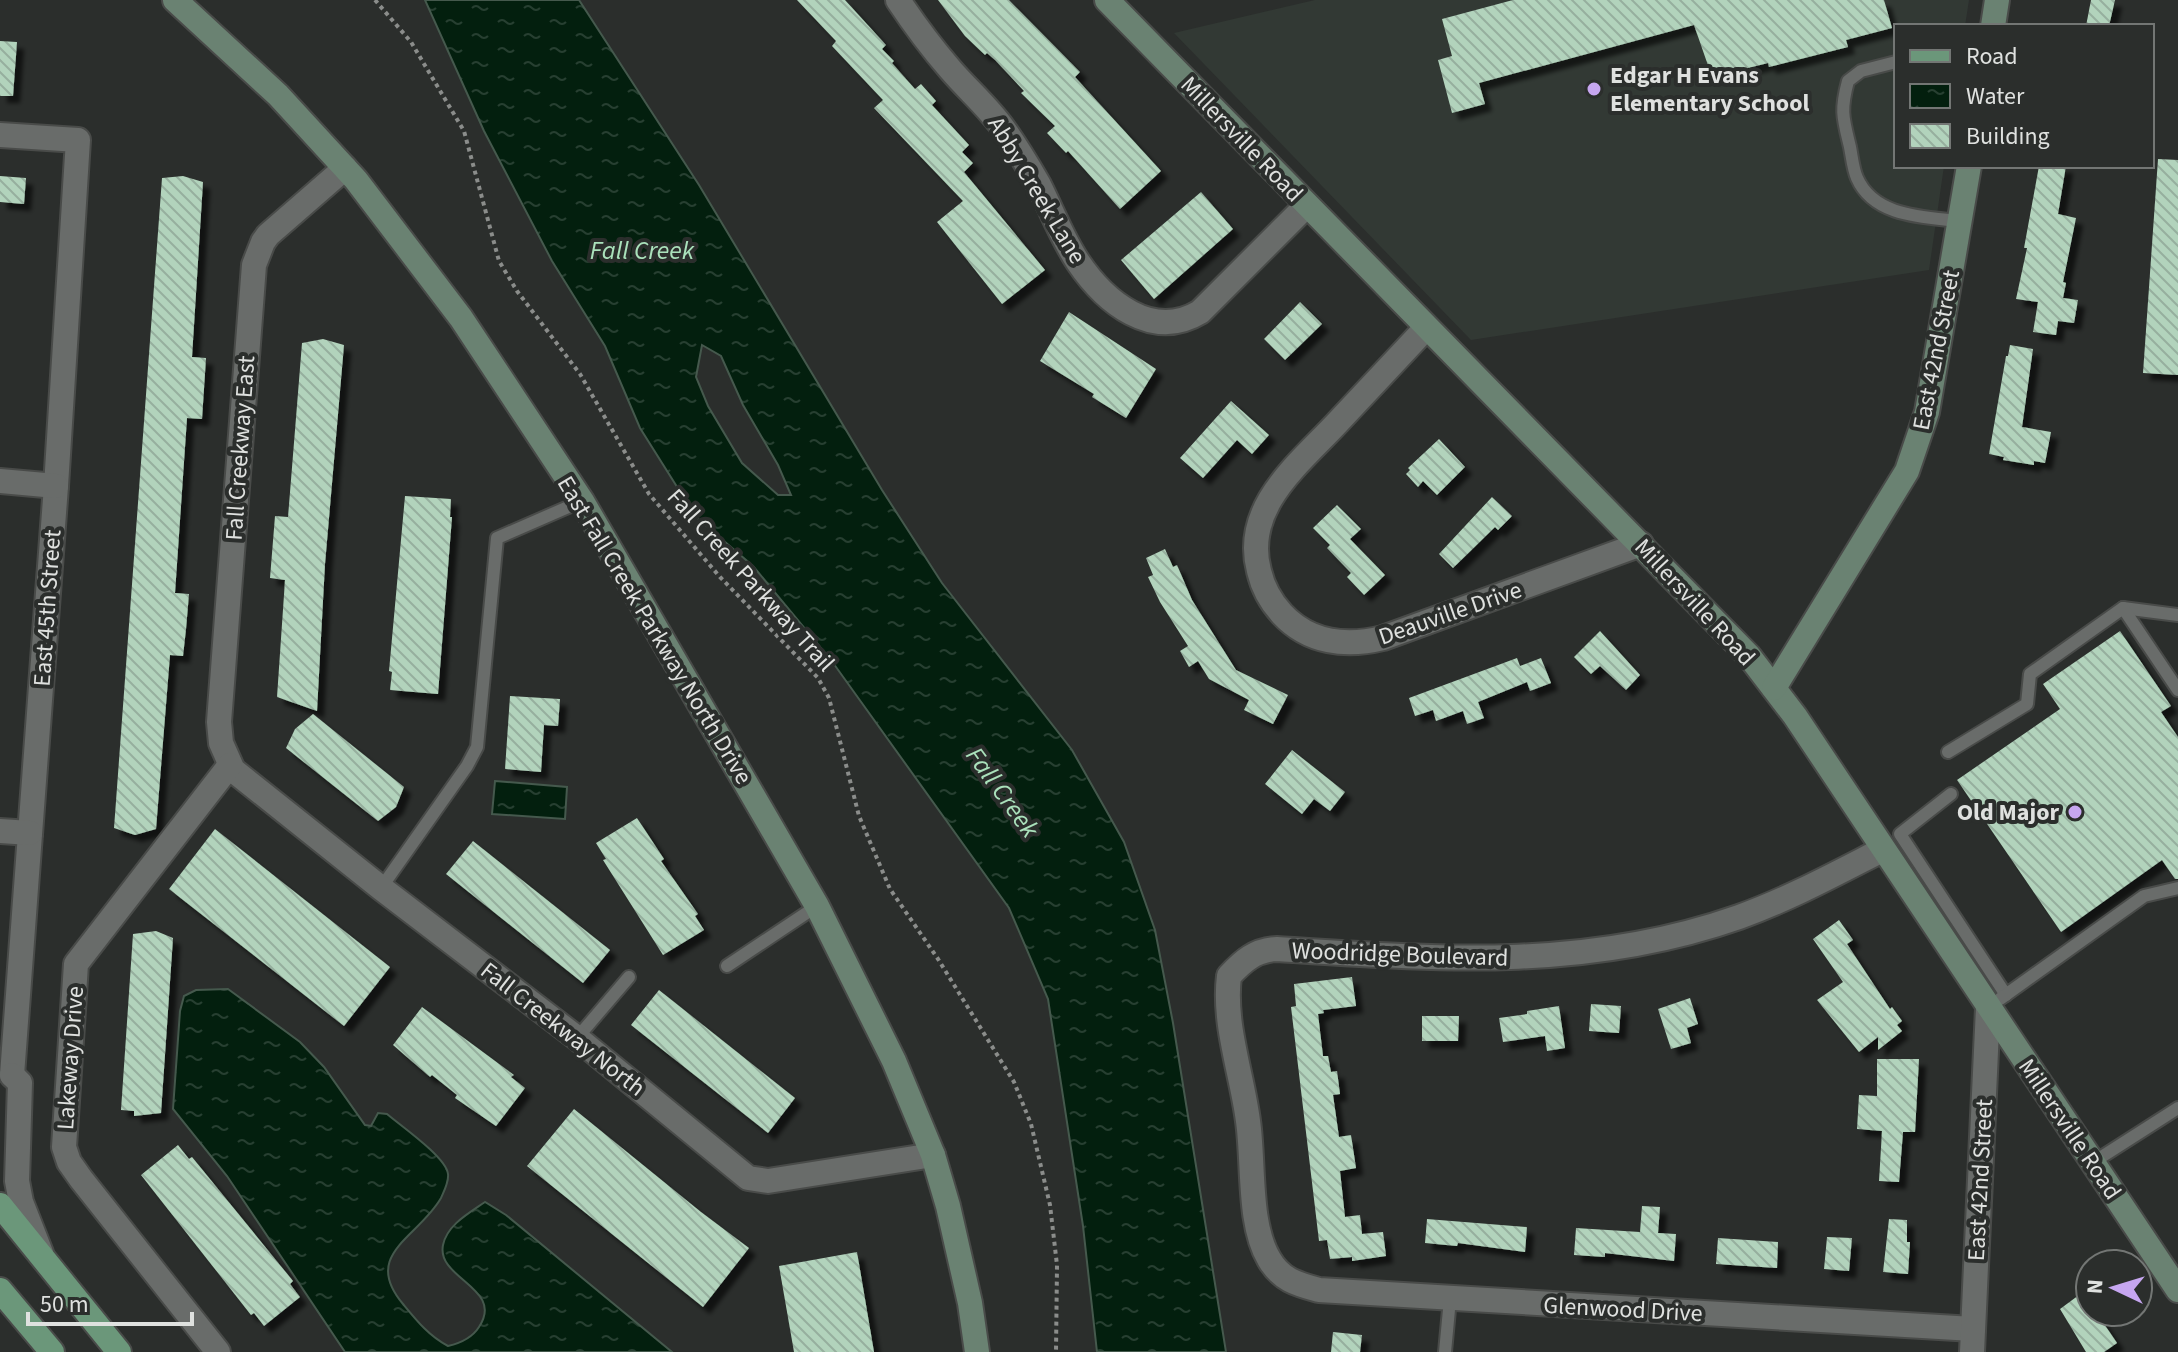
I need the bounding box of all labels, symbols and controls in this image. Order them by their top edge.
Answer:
legend [1894,24,2154,168]
text: Road [1966,39,2018,74]
place label: Edgar H Evans Elementary School [1610,58,1809,121]
street label: Millersville Road [1172,68,1311,210]
text: Water [1966,79,2025,114]
marker: Edgar H Evans Elementary School [1585,80,1603,98]
street label: Abby Creek Lane [979,110,1094,271]
text: Building [1966,119,2050,154]
water label: Fall Creek [590,232,695,269]
street label: East 42nd Street [1904,267,1969,433]
street label: Fall Creekway East [217,354,264,542]
street label: East Fall Creek Parkway North Drive [548,469,761,791]
street label: Fall Creek Parkway Trail [659,481,843,680]
street label: East 45th Street [25,528,70,688]
street label: Millersville Road [1626,531,1763,674]
street label: Deauville Drive [1374,573,1527,654]
water label: Fall Creek [957,739,1049,846]
place label: Old Major [1957,795,2059,830]
marker: Old Major [2066,803,2084,821]
street label: Woodridge Boulevard [1291,933,1509,976]
street label: Fall Creekway North [473,954,653,1105]
street label: Lakeway Drive [48,985,93,1131]
street label: Millersville Road [2009,1052,2130,1207]
street label: East 42nd Street [1959,1098,2002,1262]
north arrow [2074,1248,2154,1328]
scale bar [28,1276,192,1326]
text: N [2079,1278,2112,1295]
text: 50 m [40,1287,89,1322]
street label: Glenwood Drive [1543,1288,1703,1331]

